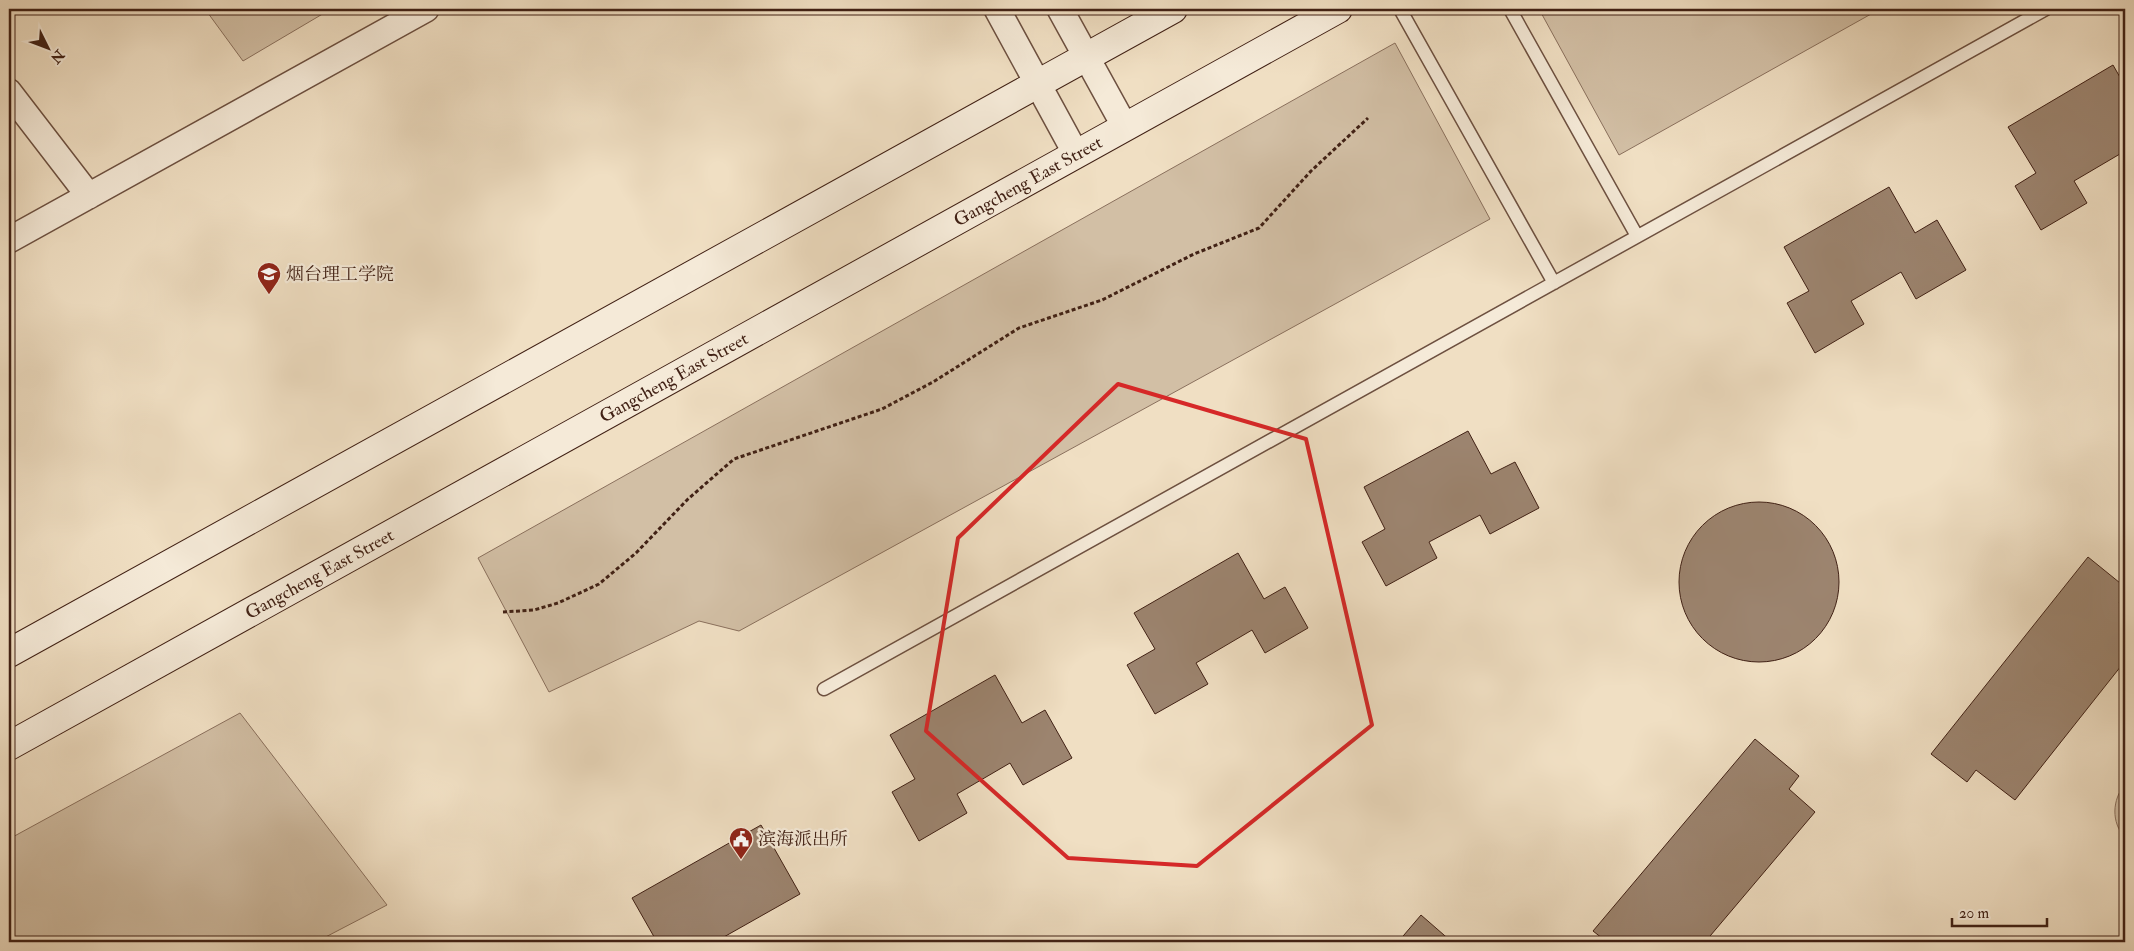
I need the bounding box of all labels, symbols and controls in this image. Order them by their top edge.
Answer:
north arrow [22,22,72,72]
text: N [46,45,68,67]
street label: Gangcheng East Street [949,131,1106,231]
school or university icon: 烟台理工学院 [256,261,282,295]
place label: 烟台理工学院 [286,263,394,286]
street label: Gangcheng East Street [595,327,752,428]
street label: Gangcheng East Street [241,523,398,624]
public building icon: 滨海派出所 [728,826,754,860]
place label: 滨海派出所 [758,828,848,851]
scale bar [1952,896,2046,928]
text: 20 m [1959,904,1989,923]

